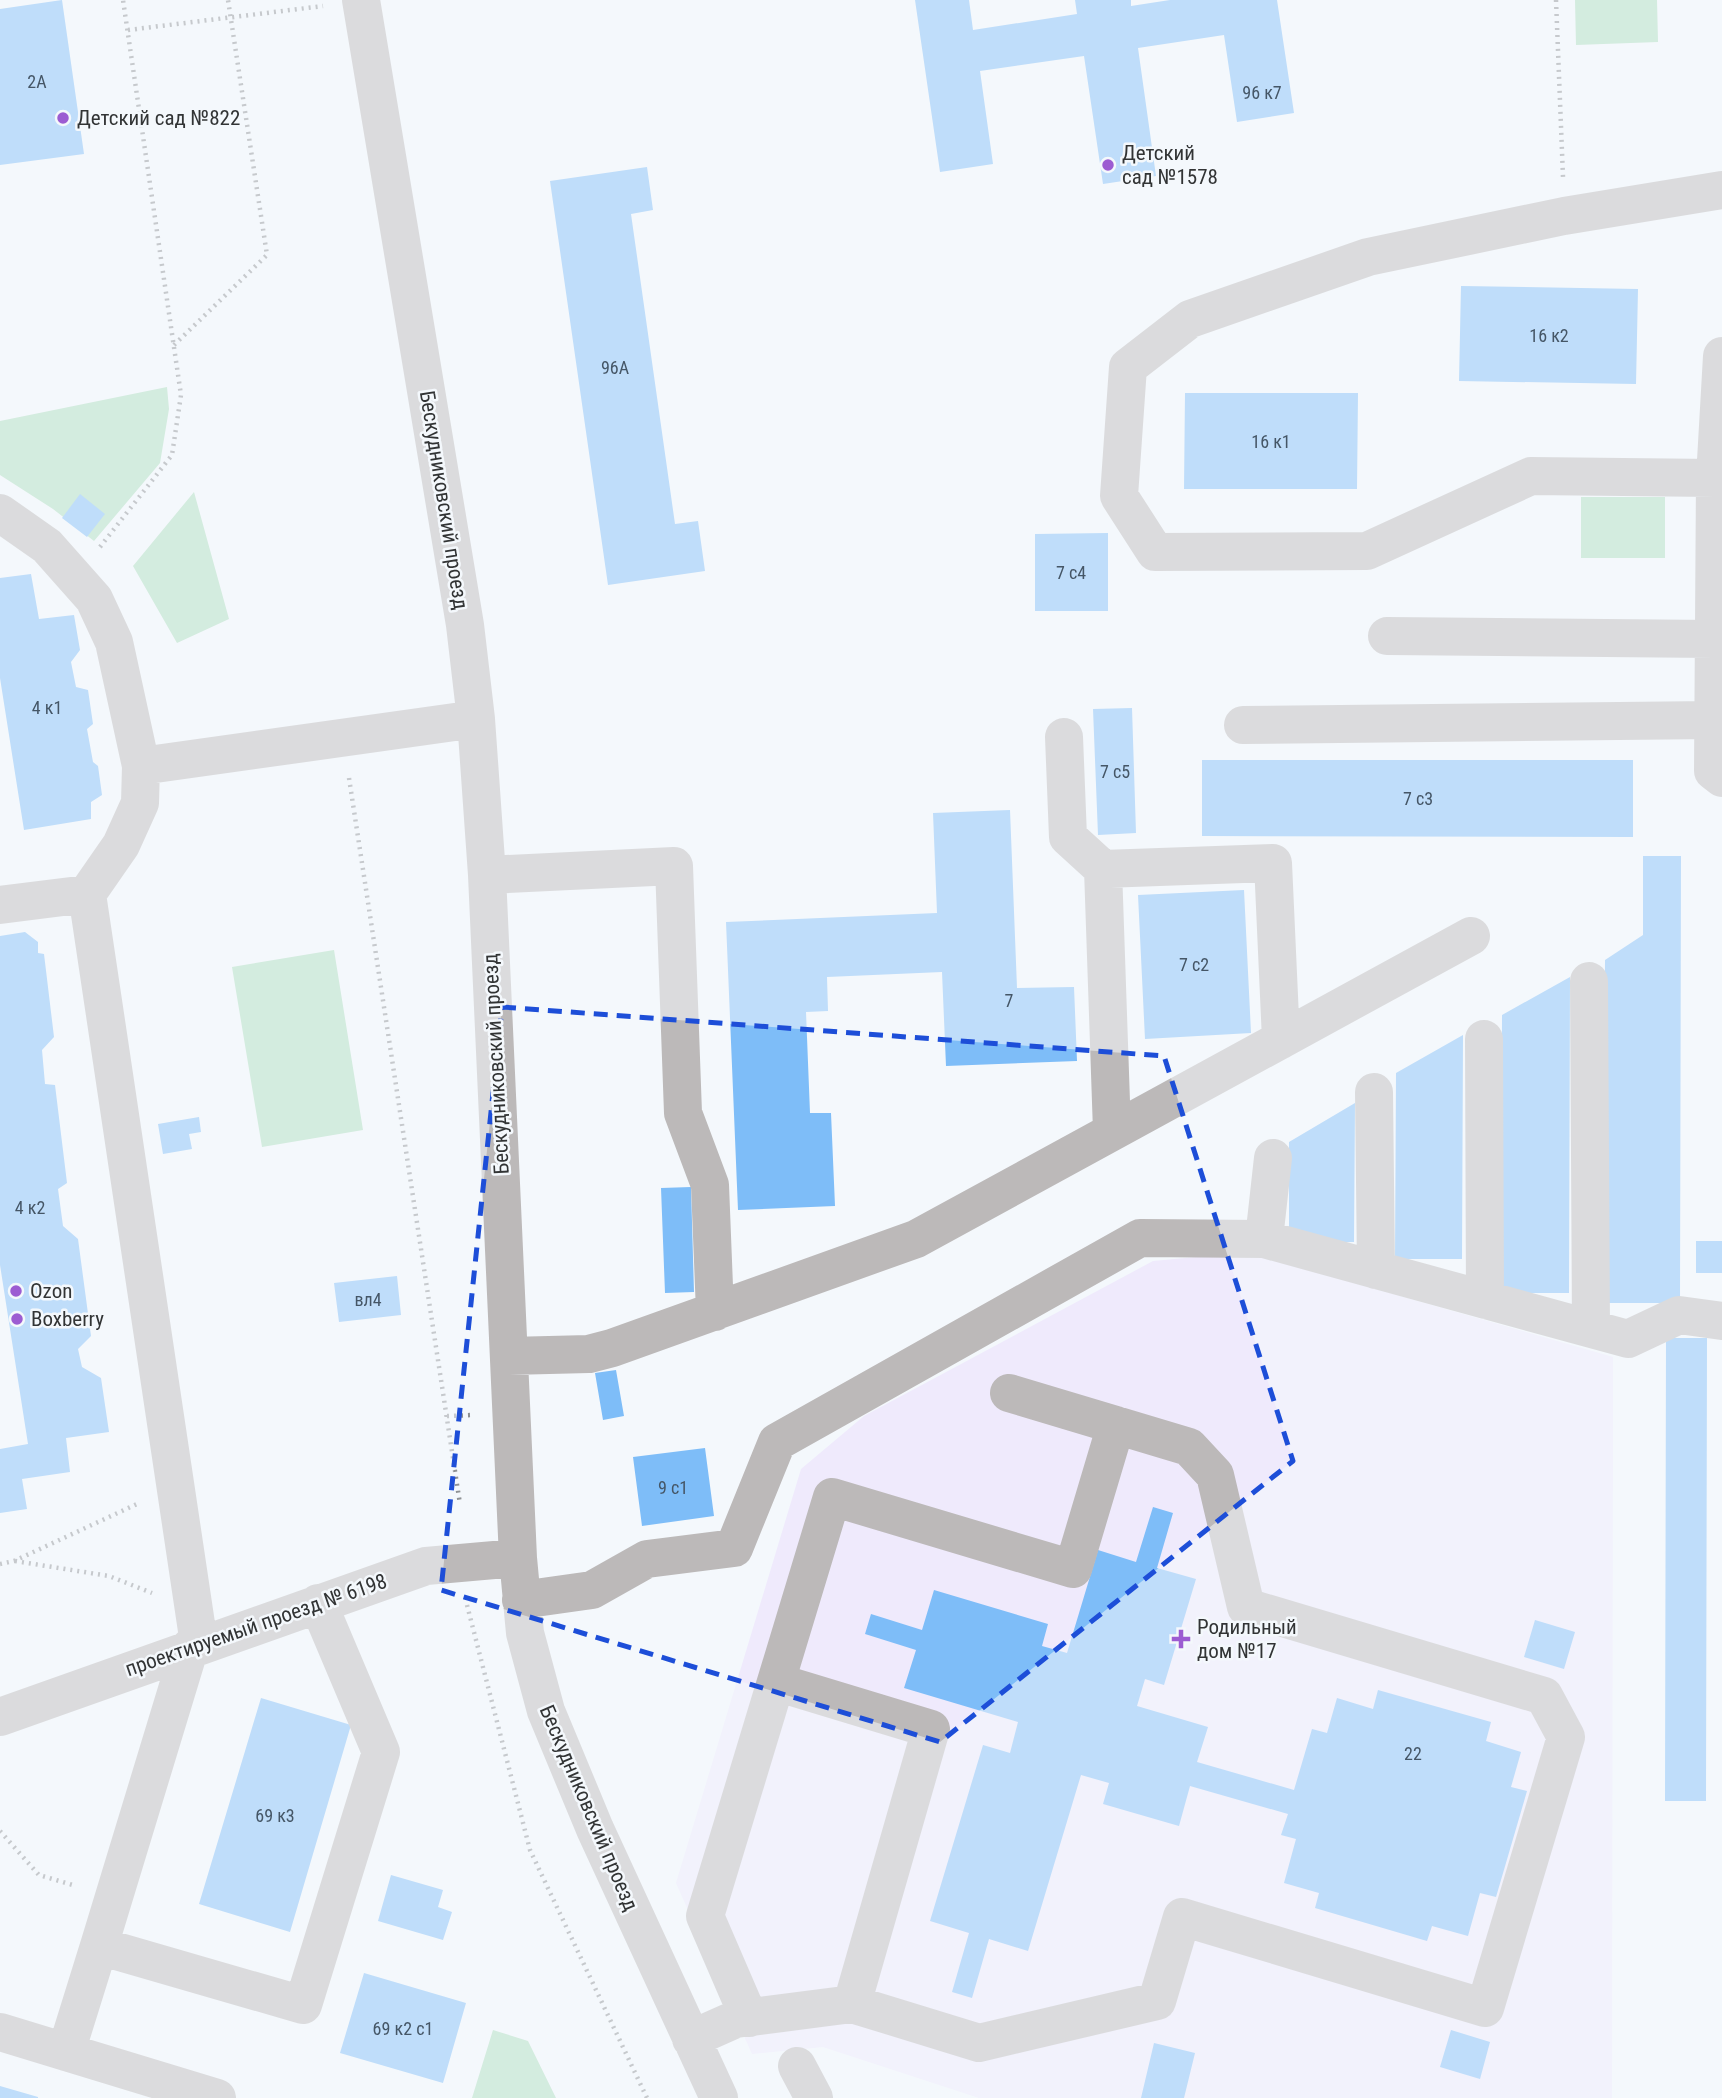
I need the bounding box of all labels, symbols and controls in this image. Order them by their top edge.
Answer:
house number: 2А [27,71,47,92]
house number: 96 к7 [1242,82,1282,103]
place label: Детский сад №822 [77,106,240,130]
marker: Детский сад №822 [55,110,71,126]
place label: Детский сад №1578 [1122,141,1218,189]
marker: Детский сад №1578 [1100,157,1116,173]
house number: 16 к2 [1529,325,1569,346]
house number: 96А [601,357,630,378]
street label: Бескудниковский проезд [415,389,473,611]
house number: 16 к1 [1251,431,1291,452]
house number: 7 с4 [1056,562,1086,583]
house number: 4 к1 [32,697,62,718]
house number: 7 с5 [1100,761,1130,782]
house number: 7 с3 [1403,788,1433,809]
street label: Бескудниковский проезд [478,953,514,1175]
house number: 7 с2 [1179,954,1209,975]
house number: 7 [1005,990,1014,1011]
house number: 4 к2 [15,1197,45,1218]
place label: Ozon [30,1279,72,1303]
marker: Ozon [8,1283,24,1299]
house number: вл4 [354,1289,382,1310]
place label: Boxberry [31,1307,104,1331]
marker: Boxberry [9,1311,25,1327]
house number: 9 с1 [658,1477,688,1498]
street label: проектируемый проезд № 6198 [122,1569,390,1681]
place label: Родильный дом №17 [1197,1615,1297,1663]
marker: Родильный дом №17 [1171,1629,1191,1649]
street label: Бескудниковский проезд [535,1702,643,1914]
house number: 22 [1404,1743,1422,1764]
house number: 69 к3 [255,1805,295,1826]
house number: 69 к2 с1 [373,2018,433,2039]

